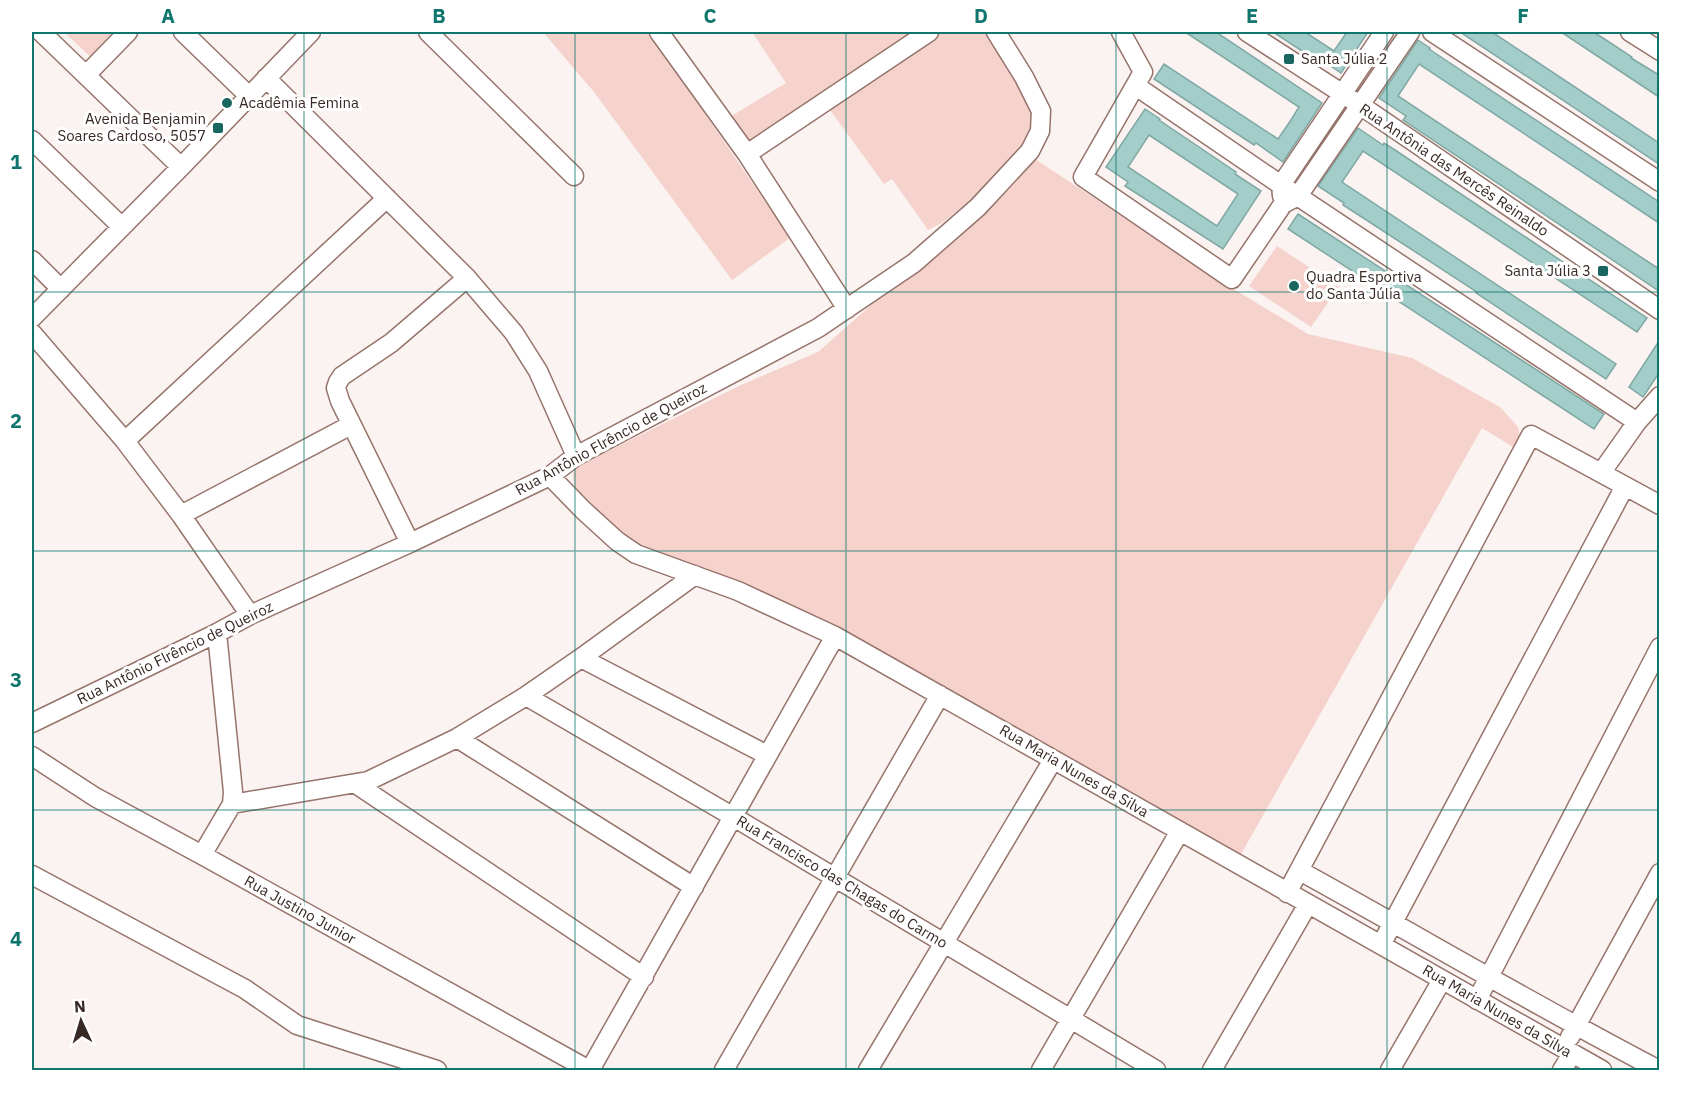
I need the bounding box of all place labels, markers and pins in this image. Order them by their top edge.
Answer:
place label: Santa Júlia 2 [1301,49,1388,68]
marker: Santa Júlia 2 [1282,52,1296,66]
place label: Acadêmia Femina [239,93,359,112]
marker: Acadêmia Femina [220,96,234,110]
place label: Avenida Benjamin Soares Cardoso, 5057 [57,109,206,145]
marker: Avenida Benjamin Soares Cardoso, 5057 [211,121,225,135]
place label: Santa Júlia 3 [1504,261,1591,280]
marker: Santa Júlia 3 [1596,264,1610,278]
place label: Quadra Esportiva do Santa Júlia [1306,267,1422,303]
marker: Quadra Esportiva do Santa Júlia [1287,279,1301,293]

